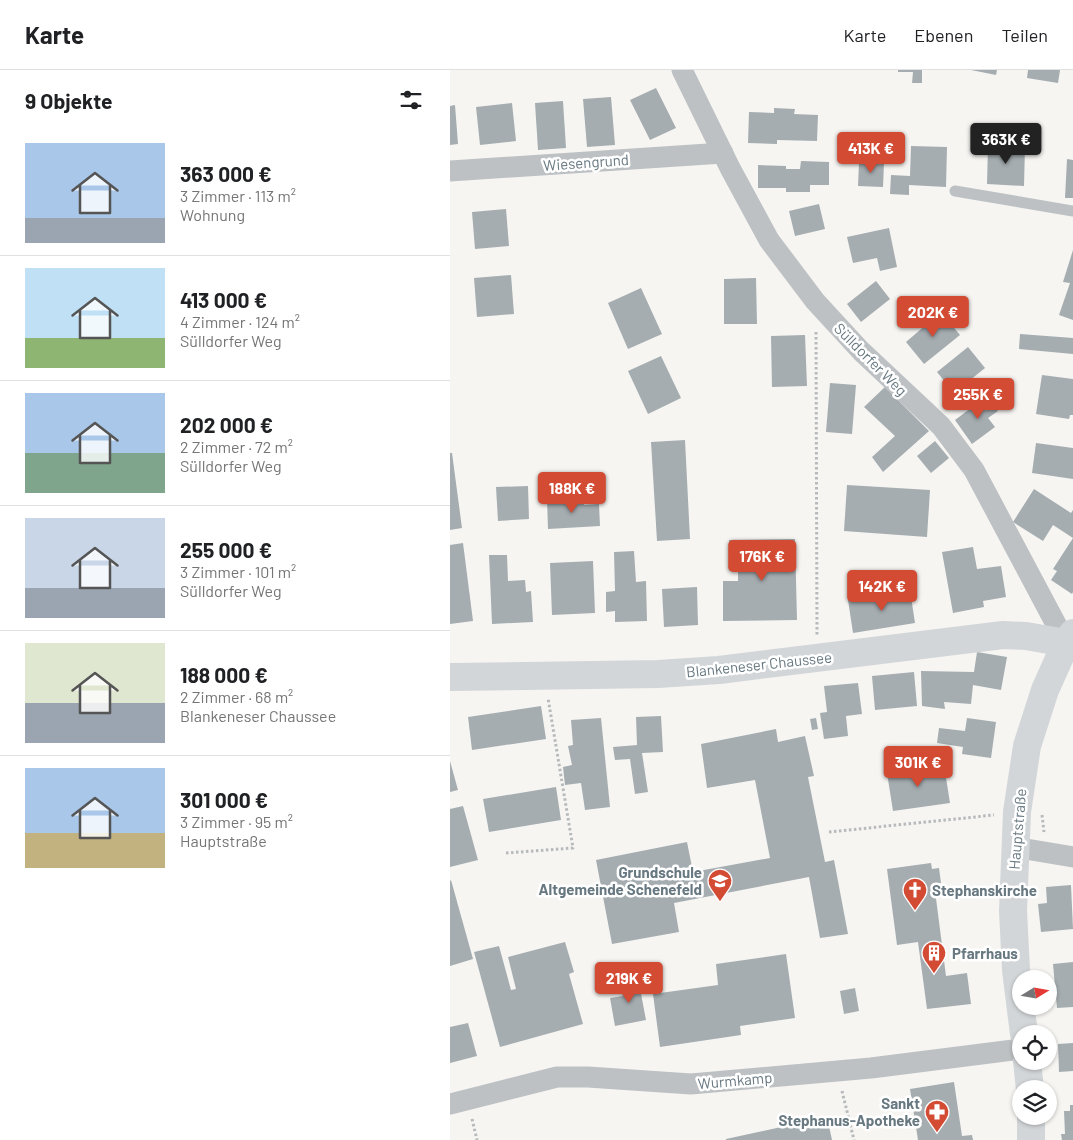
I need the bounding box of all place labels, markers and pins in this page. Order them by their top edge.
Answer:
pin: 363K € [965,122,1047,165]
pin: 413K € [830,132,912,174]
pin: 202K € [892,296,974,338]
pin: 255K € [937,378,1019,420]
pin: 188K € [531,472,613,514]
pin: 176K € [721,540,803,582]
pin: 142K € [841,570,923,612]
pin: 301K € [877,746,959,788]
place label: Grundschule Altgemeinde Schenefeld [539,863,702,898]
school or university icon: Grundschule Altgemeinde Schenefeld [707,868,733,902]
church icon: Stephanskirche [902,877,928,911]
place label: Stephanskirche [932,881,1037,899]
building icon: Pfarrhaus [921,940,947,974]
place label: Pfarrhaus [952,944,1018,962]
pin: 219K € [588,962,670,1004]
place label: Sankt Stephanus-Apotheke [778,1094,920,1129]
pharmacy icon: Sankt Stephanus-Apotheke [924,1099,950,1133]

